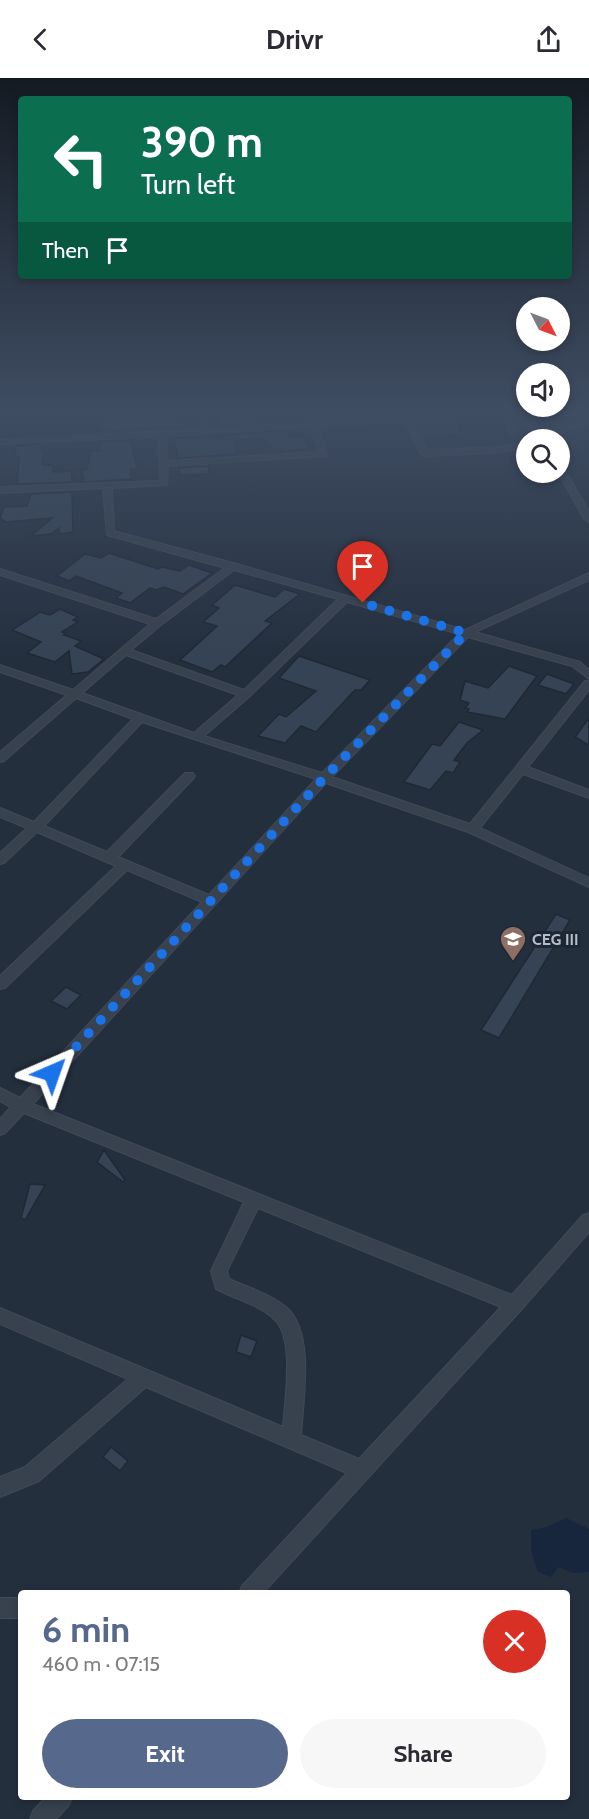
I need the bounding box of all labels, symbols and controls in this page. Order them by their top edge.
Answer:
icon: back [24,23,57,56]
text: Drivr [266,23,323,56]
icon: share [532,23,565,56]
text: 390 m [141,116,263,168]
icon: left [42,120,120,198]
text: Turn left [141,168,235,201]
icon: arrive [101,234,134,267]
text: Then [42,237,89,264]
north arrow [516,297,570,351]
map controls [516,297,570,483]
button: sound [516,363,570,417]
button: search [516,429,570,483]
pin [337,541,388,603]
icon: arrive [346,550,379,583]
school or university icon: CEG III [498,924,528,962]
place label: CEG III [532,930,578,949]
position arrow [20,1041,84,1105]
text: 6 min [42,1607,130,1651]
button: close [483,1610,546,1673]
text: 460 m · 07:15 [42,1652,160,1676]
button: Exit [42,1719,288,1788]
button: Share [300,1719,546,1788]

